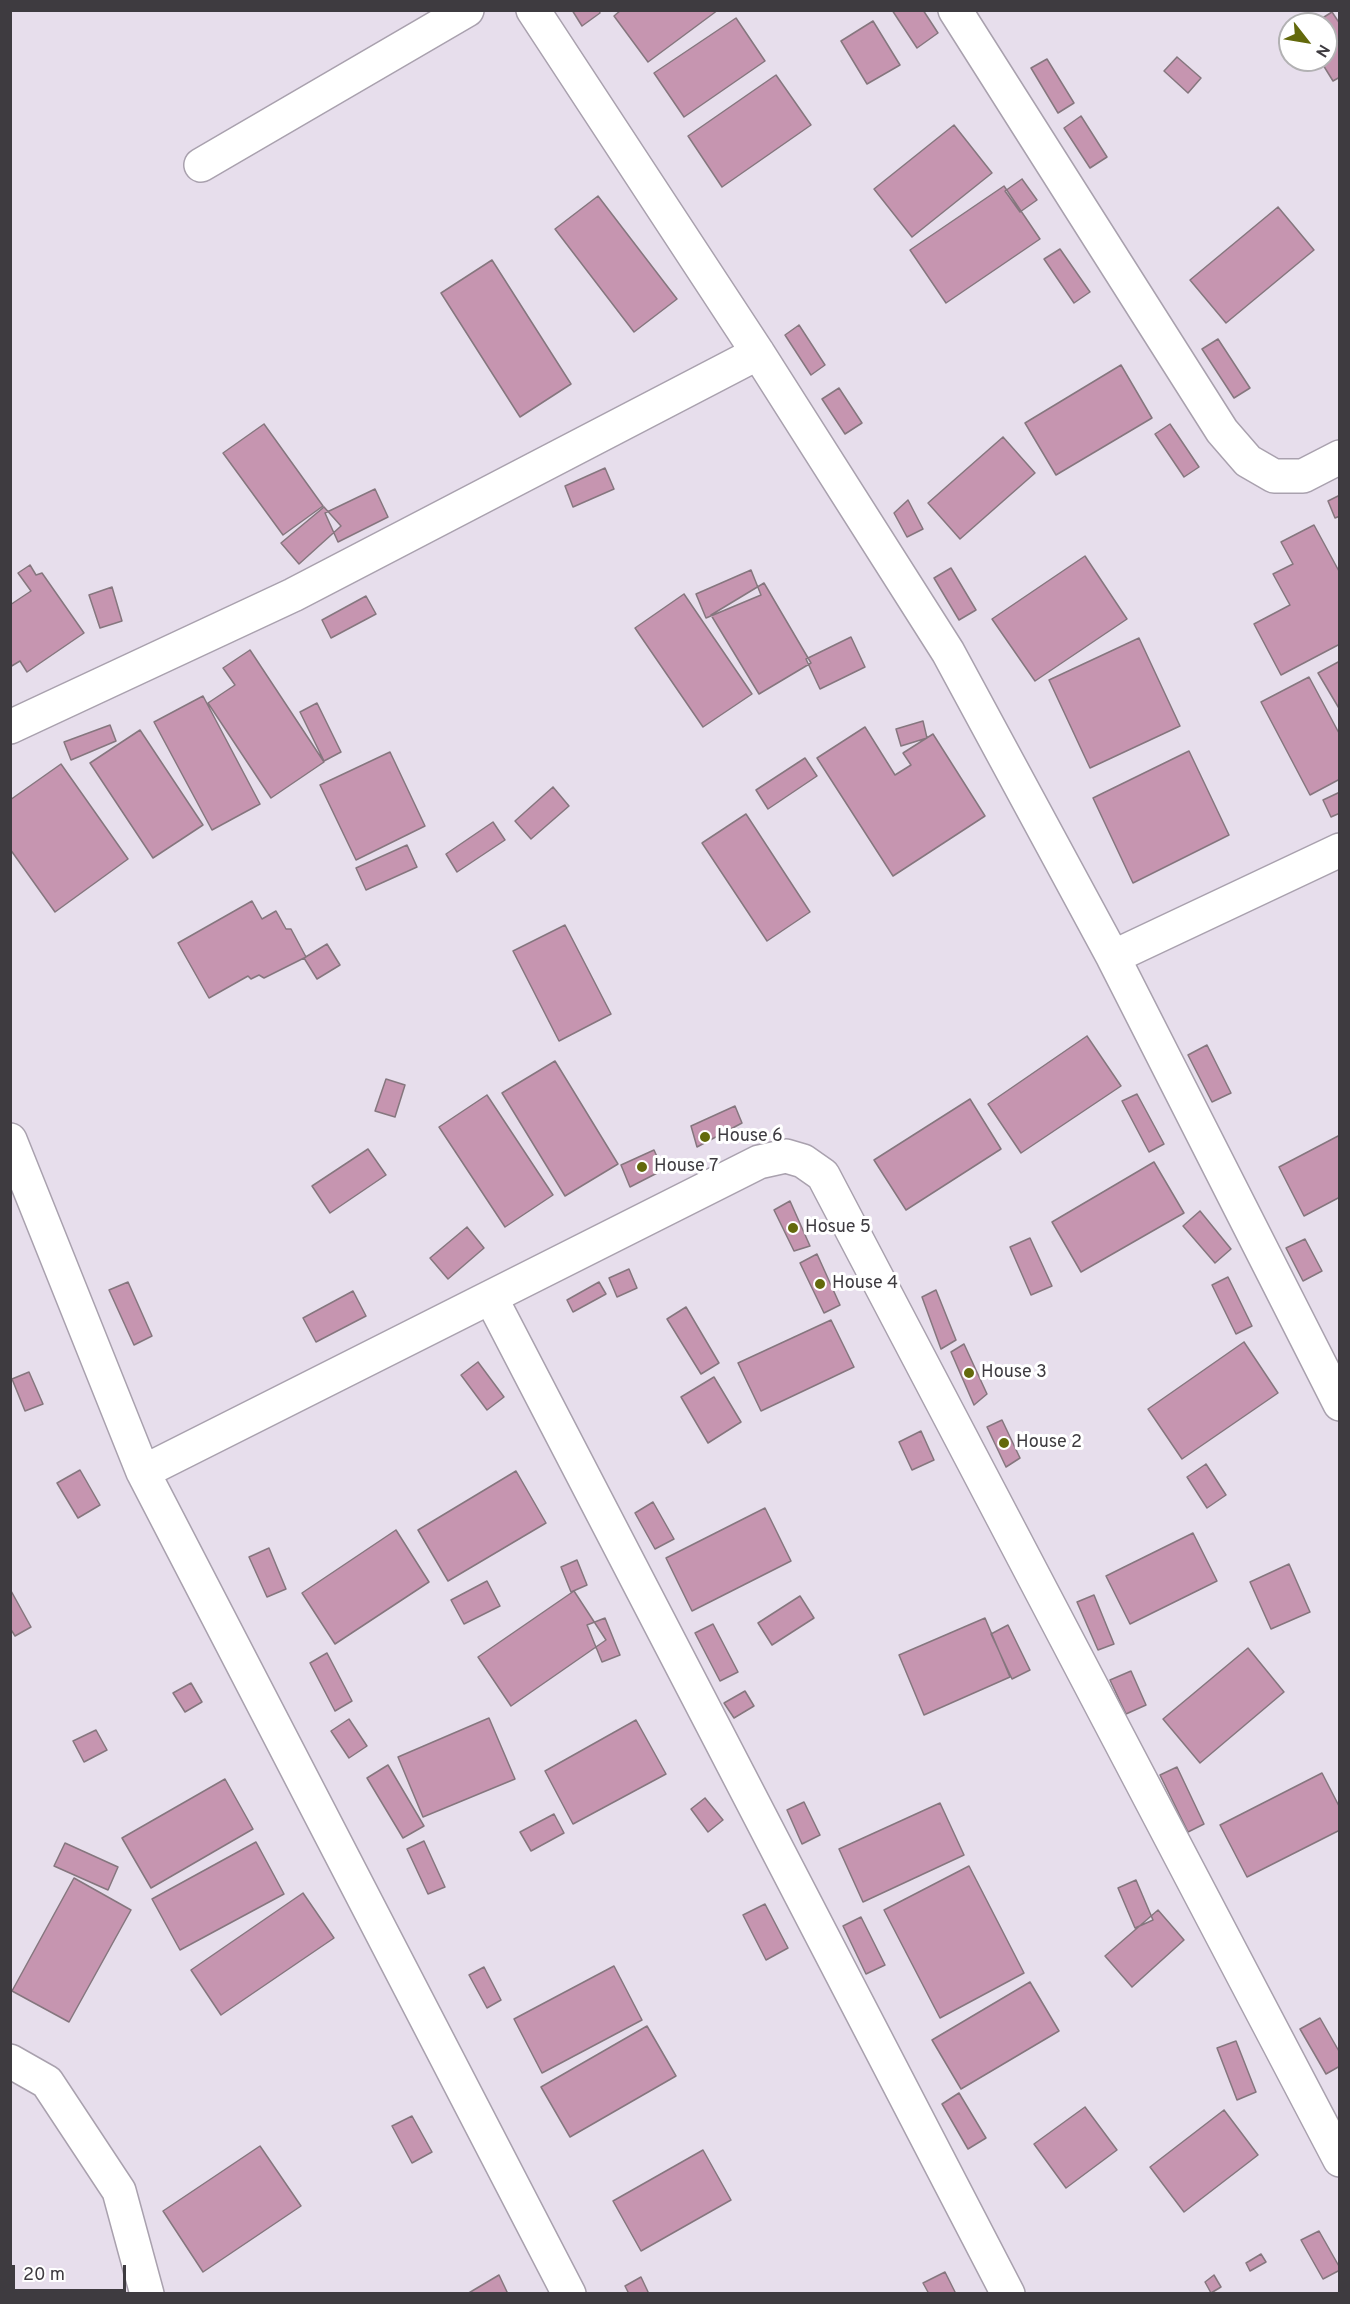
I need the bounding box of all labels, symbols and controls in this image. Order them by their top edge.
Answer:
north arrow [1278,12,1338,72]
text: N [1310,40,1333,60]
place label: House 6 [717,1126,783,1148]
marker: House 6 [698,1130,712,1144]
place label: House 7 [654,1156,718,1178]
marker: House 7 [635,1160,649,1174]
place label: Hosue 5 [805,1217,871,1239]
marker: Hosue 5 [786,1221,800,1235]
place label: House 4 [832,1273,898,1295]
marker: House 4 [813,1277,827,1291]
place label: House 3 [981,1362,1047,1384]
marker: House 3 [962,1366,976,1380]
place label: House 2 [1016,1432,1082,1454]
marker: House 2 [997,1436,1011,1450]
scale bar [15,2253,129,2291]
text: 20 m [23,2264,65,2287]

